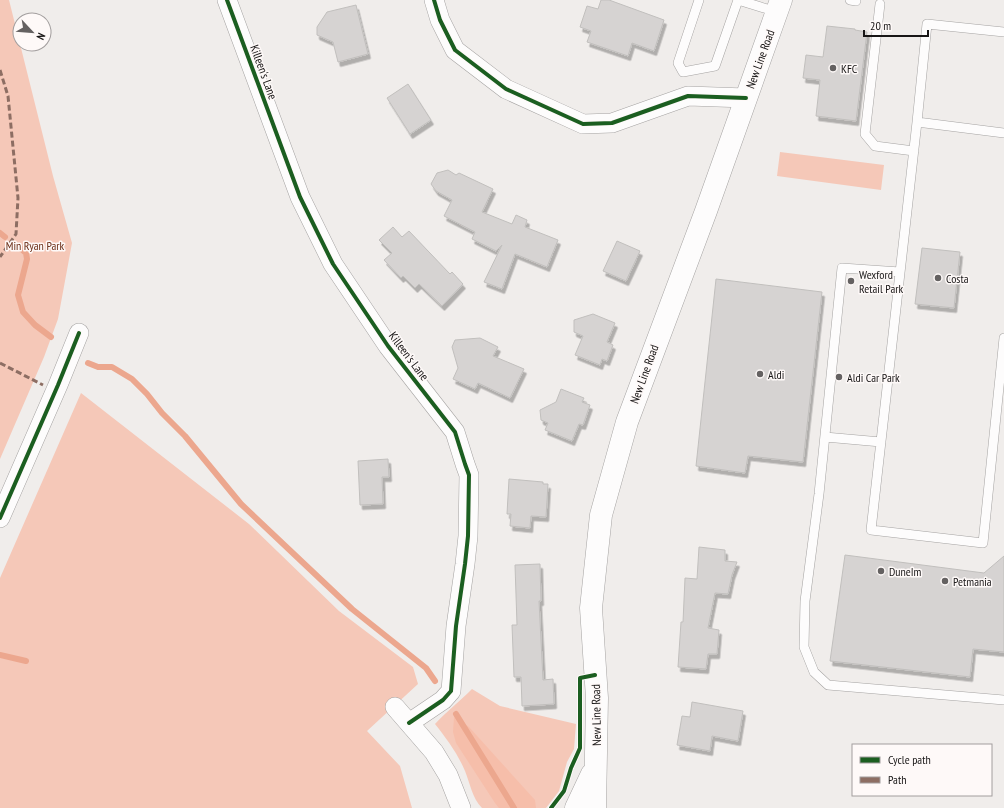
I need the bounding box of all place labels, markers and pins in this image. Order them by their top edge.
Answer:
place label: KFC [841,61,858,76]
marker: KFC [828,63,838,73]
place label: Wexford Retail Park [859,267,903,296]
place label: Costa [946,271,969,286]
marker: Costa [933,273,943,283]
marker: Wexford Retail Park [846,276,856,286]
place label: Aldi [768,367,784,382]
marker: Aldi [755,369,765,379]
place label: Aldi Car Park [847,370,900,385]
marker: Aldi Car Park [834,372,844,382]
place label: DuneIm [889,564,922,579]
marker: DuneIm [876,566,886,576]
place label: Petmania [953,574,992,589]
marker: Petmania [940,576,950,586]

